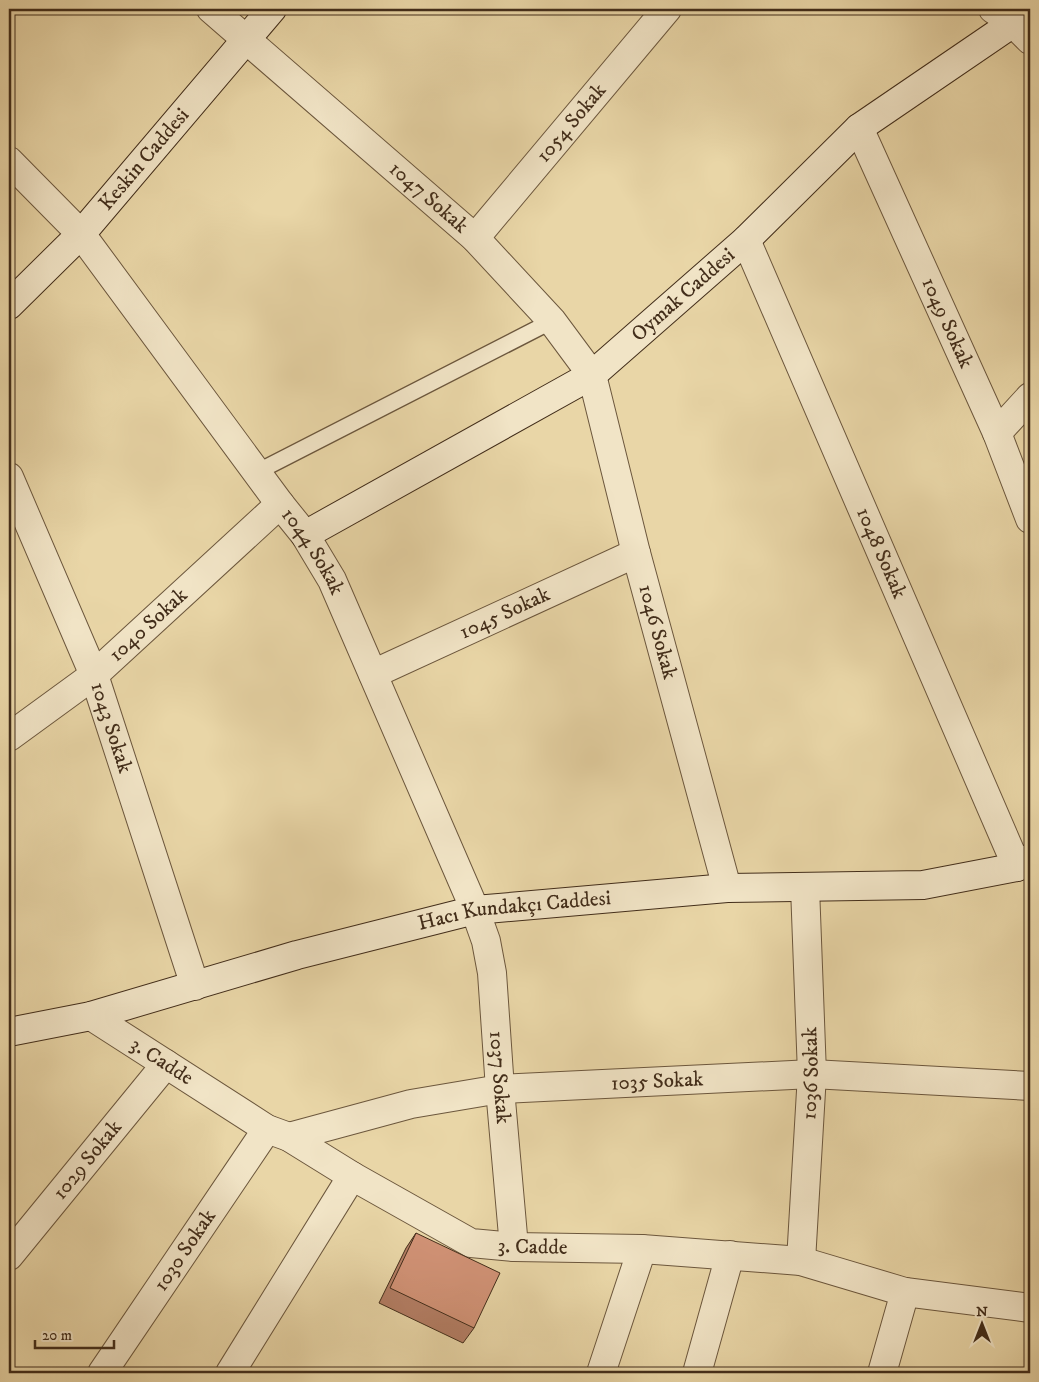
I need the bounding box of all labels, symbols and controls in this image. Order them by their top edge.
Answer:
street label: 1054 Sokak [531,78,612,168]
street label: Keskin Caddesi [93,103,195,216]
street label: 1047 Sokak [383,156,474,240]
street label: Oymak Caddesi [626,243,741,347]
street label: 1049 Sokak [915,273,979,373]
street label: 1044 Sokak [275,503,350,599]
street label: 1048 Sokak [850,503,913,603]
street label: 1045 Sokak [455,581,555,645]
street label: 1046 Sokak [632,581,683,683]
street label: 1040 Sokak [104,582,194,668]
street label: 1043 Sokak [84,679,138,777]
street label: Hacı Kundakçı Caddesi [415,885,612,937]
street label: 1036 Sokak [796,1026,825,1121]
street label: 1037 Sokak [483,1030,516,1126]
street label: 3. Cadde [125,1032,198,1091]
street label: 1035 Sokak [610,1066,705,1097]
street label: 1029 Sokak [47,1114,128,1205]
street label: 1030 Sokak [148,1204,222,1296]
street label: 3. Cadde [497,1233,568,1261]
north arrow [956,1300,1006,1350]
text: N [976,1303,988,1321]
scale bar [35,1317,114,1349]
text: 20 m [42,1326,72,1345]

